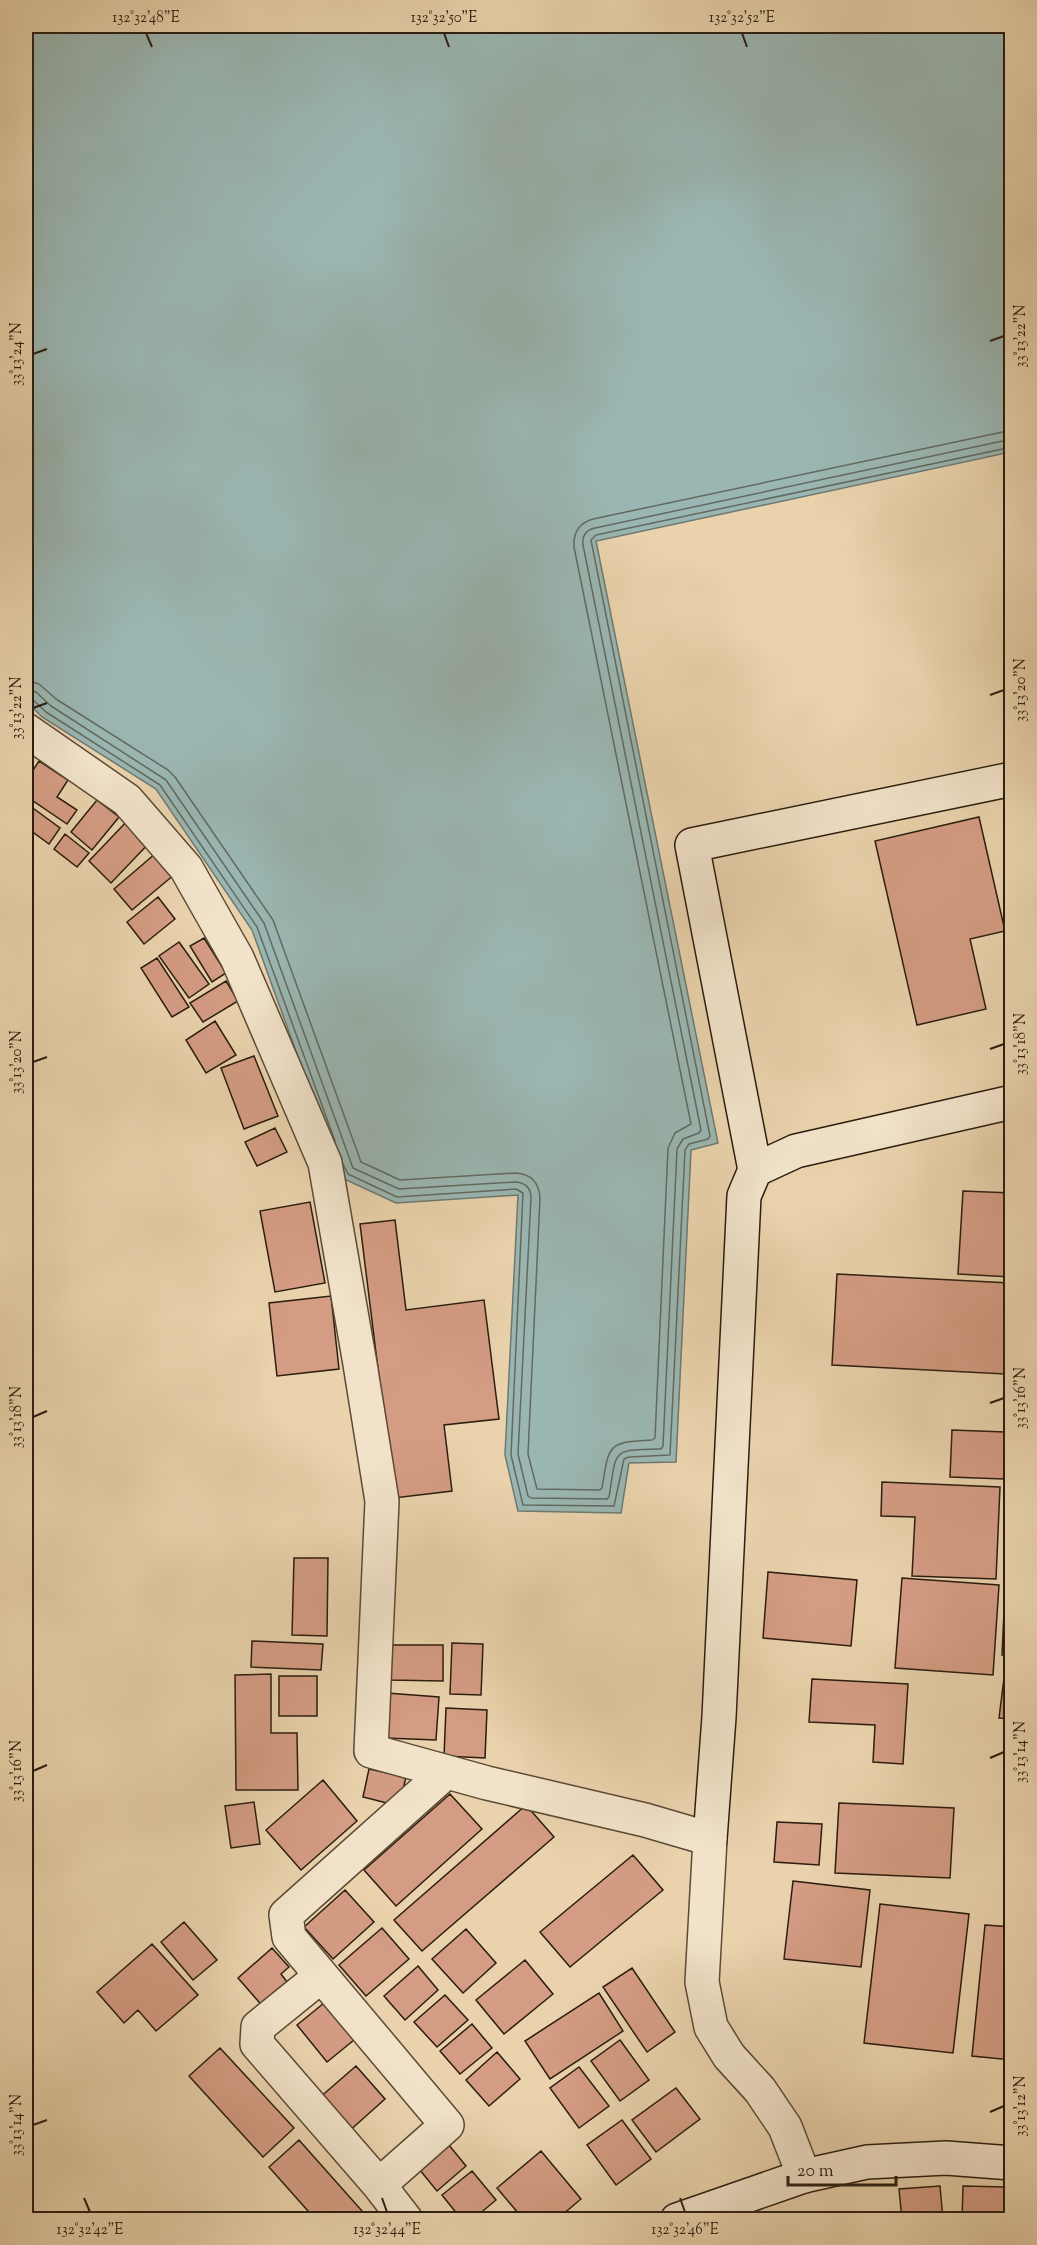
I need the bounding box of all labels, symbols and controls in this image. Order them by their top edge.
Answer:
text: 132°32'48"E [112,8,180,29]
text: 132°32'50"E [411,8,477,29]
text: 132°32'52"E [709,8,775,29]
text: 33°13'22"N [1011,305,1032,367]
text: 33°13'24"N [7,322,28,386]
text: 33°13'20"N [1011,658,1032,722]
text: 33°13'22"N [7,677,28,739]
text: 33°13'18"N [1011,1013,1032,1075]
text: 33°13'20"N [7,1030,28,1094]
text: 33°13'16"N [1011,1367,1032,1429]
text: 33°13'18"N [7,1386,28,1448]
text: 33°13'14"N [1011,1721,1032,1783]
text: 33°13'16"N [7,1740,28,1802]
text: 33°13'12"N [1011,2075,1032,2137]
text: 33°13'14"N [7,2094,28,2156]
scale bar [788,2149,896,2187]
text: 20 m [797,2159,834,2185]
text: 132°32'42"E [57,2220,123,2241]
text: 132°32'44"E [353,2220,421,2241]
text: 132°32'46"E [651,2220,719,2241]

